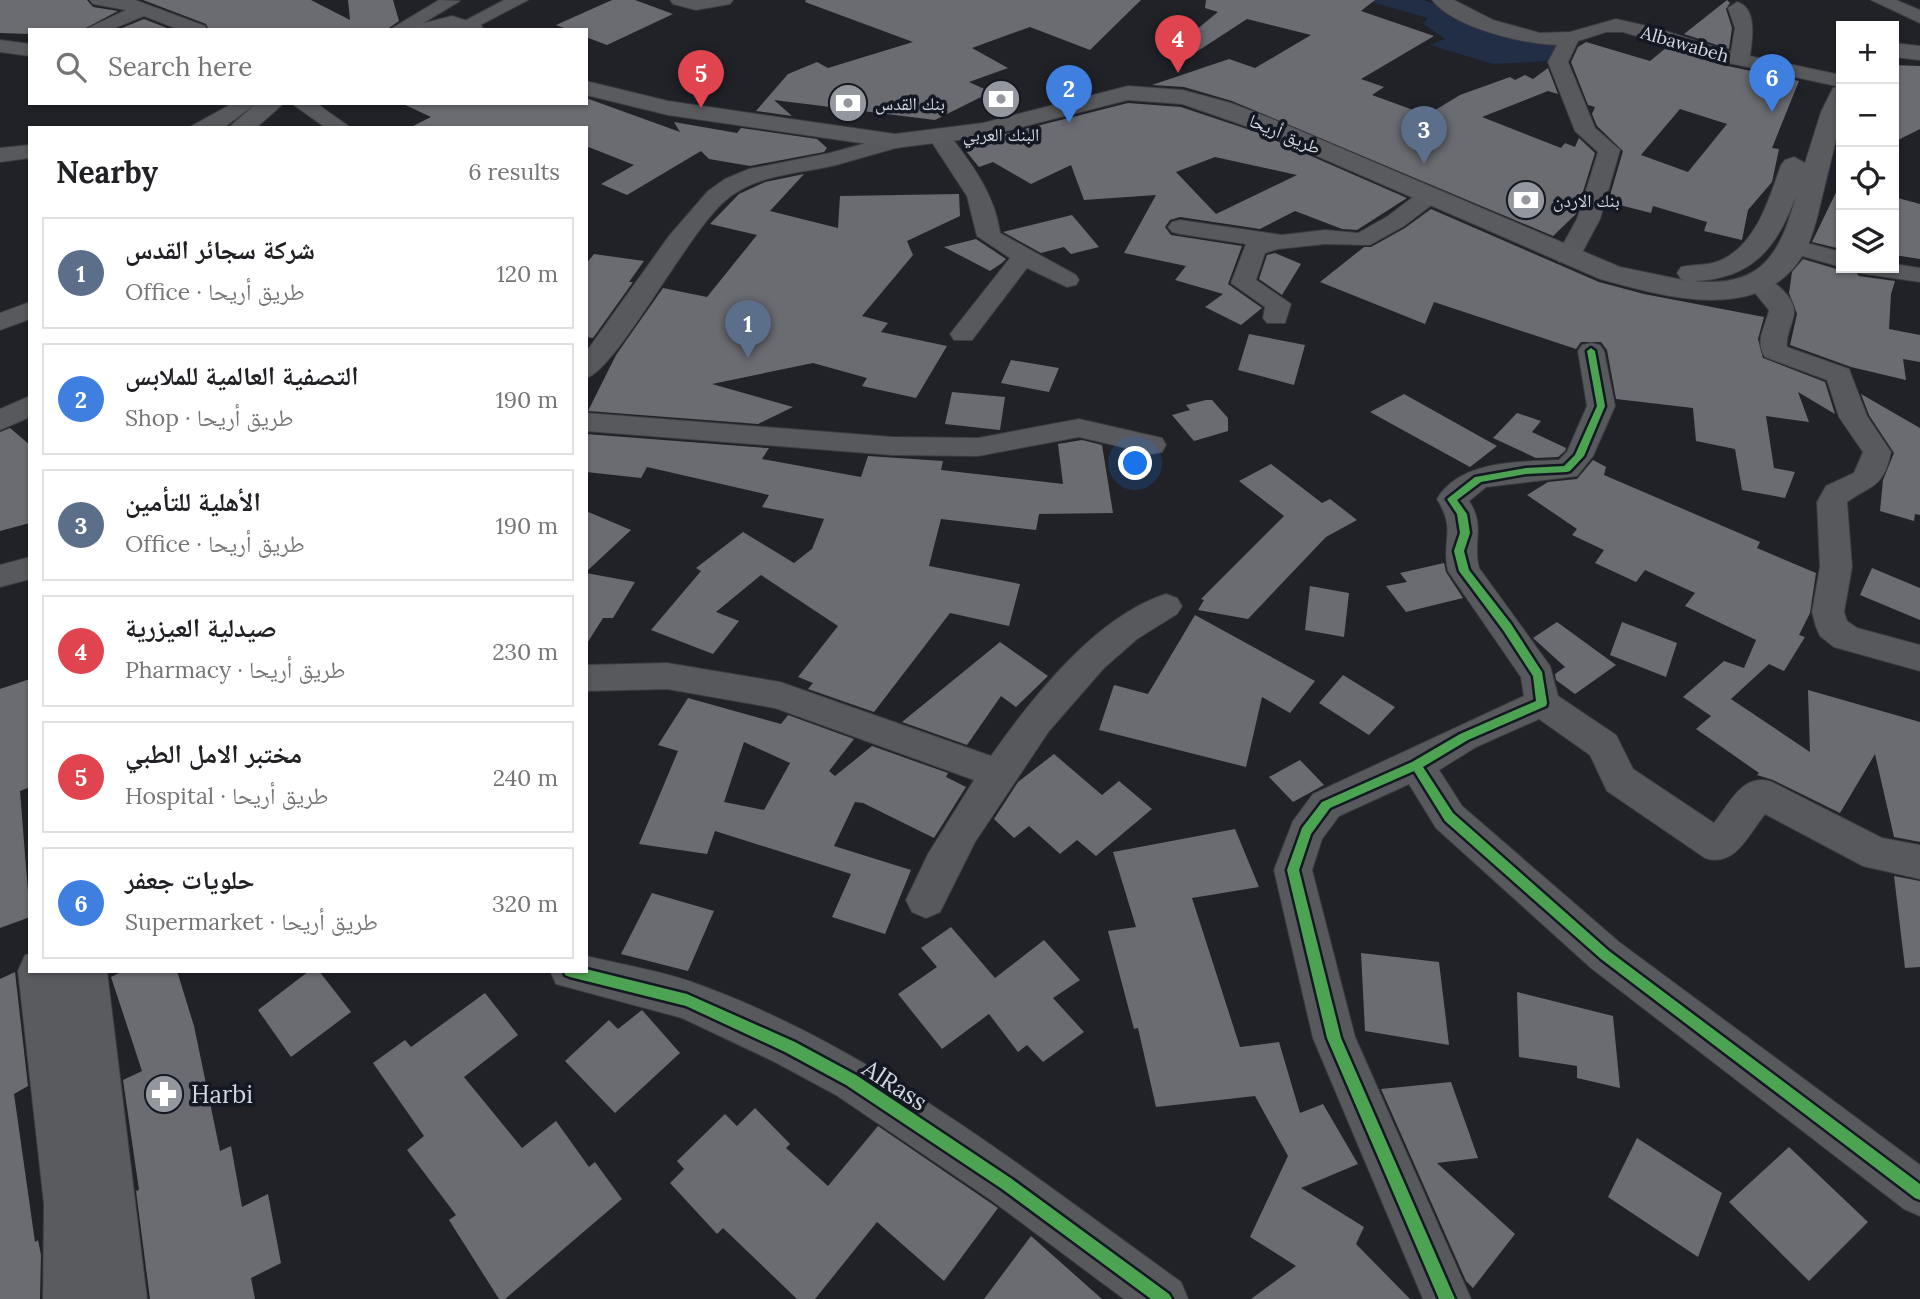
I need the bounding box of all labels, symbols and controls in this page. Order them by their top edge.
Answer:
pin: 4 [1155,15,1201,73]
street label: Albawabeh [1638,20,1732,68]
map controls [1836,21,1899,273]
button: + [1836,21,1899,84]
search box [28,28,588,105]
icon: search [52,48,90,86]
text: Search here [108,50,252,83]
pin: 5 [678,50,724,108]
pin: 6 [1749,54,1795,112]
pin: 2 [1046,65,1092,123]
bank icon: البنك العربي [980,78,1022,120]
bank icon: بنك القدس [827,82,869,124]
button: − [1836,84,1899,147]
place label: بنك القدس [875,92,945,115]
pin: 3 [1401,106,1447,164]
street label: طريق أريحا [1246,109,1324,159]
place label: البنك العربي [963,123,1039,149]
button: locate [1836,147,1899,210]
text: Nearby [56,153,158,191]
text: 6 results [468,157,560,186]
bank icon: بنك الاردن [1505,179,1547,221]
place label: بنك الاردن [1553,189,1620,212]
button: layers [1836,210,1899,273]
text: شركة سجائر القدس [125,233,315,266]
text: 1 [76,259,86,288]
text: 120 m [496,259,558,288]
text: Office · طريق أريحا [125,277,305,306]
pin: 1 [725,300,771,358]
text: التصفية العالمية للملابس [125,359,359,392]
text: 2 [75,385,87,414]
text: 190 m [495,385,558,414]
text: Shop · طريق أريحا [125,403,293,432]
your location [1118,446,1152,480]
text: الأهلية للتأمين [125,485,261,518]
text: 3 [75,511,87,540]
text: 190 m [495,511,558,540]
text: Office · طريق أريحا [125,529,305,558]
text: صيدلية العيزرية [125,611,277,644]
text: 4 [75,637,87,666]
text: 230 m [492,637,558,666]
text: Pharmacy · طريق أريحا [125,655,346,684]
text: مختبر الامل الطبي [125,737,302,770]
text: 5 [75,763,87,792]
text: 240 m [493,763,558,792]
text: Hospital · طريق أريحا [125,781,329,810]
text: حلويات جعفر [125,863,255,896]
text: 6 [74,889,88,918]
text: 320 m [492,889,558,918]
text: Supermarket · طريق أريحا [125,907,378,936]
street label: AlRass [856,1052,933,1117]
pharmacy icon: Harbi [143,1073,185,1115]
place label: Harbi [191,1079,253,1110]

